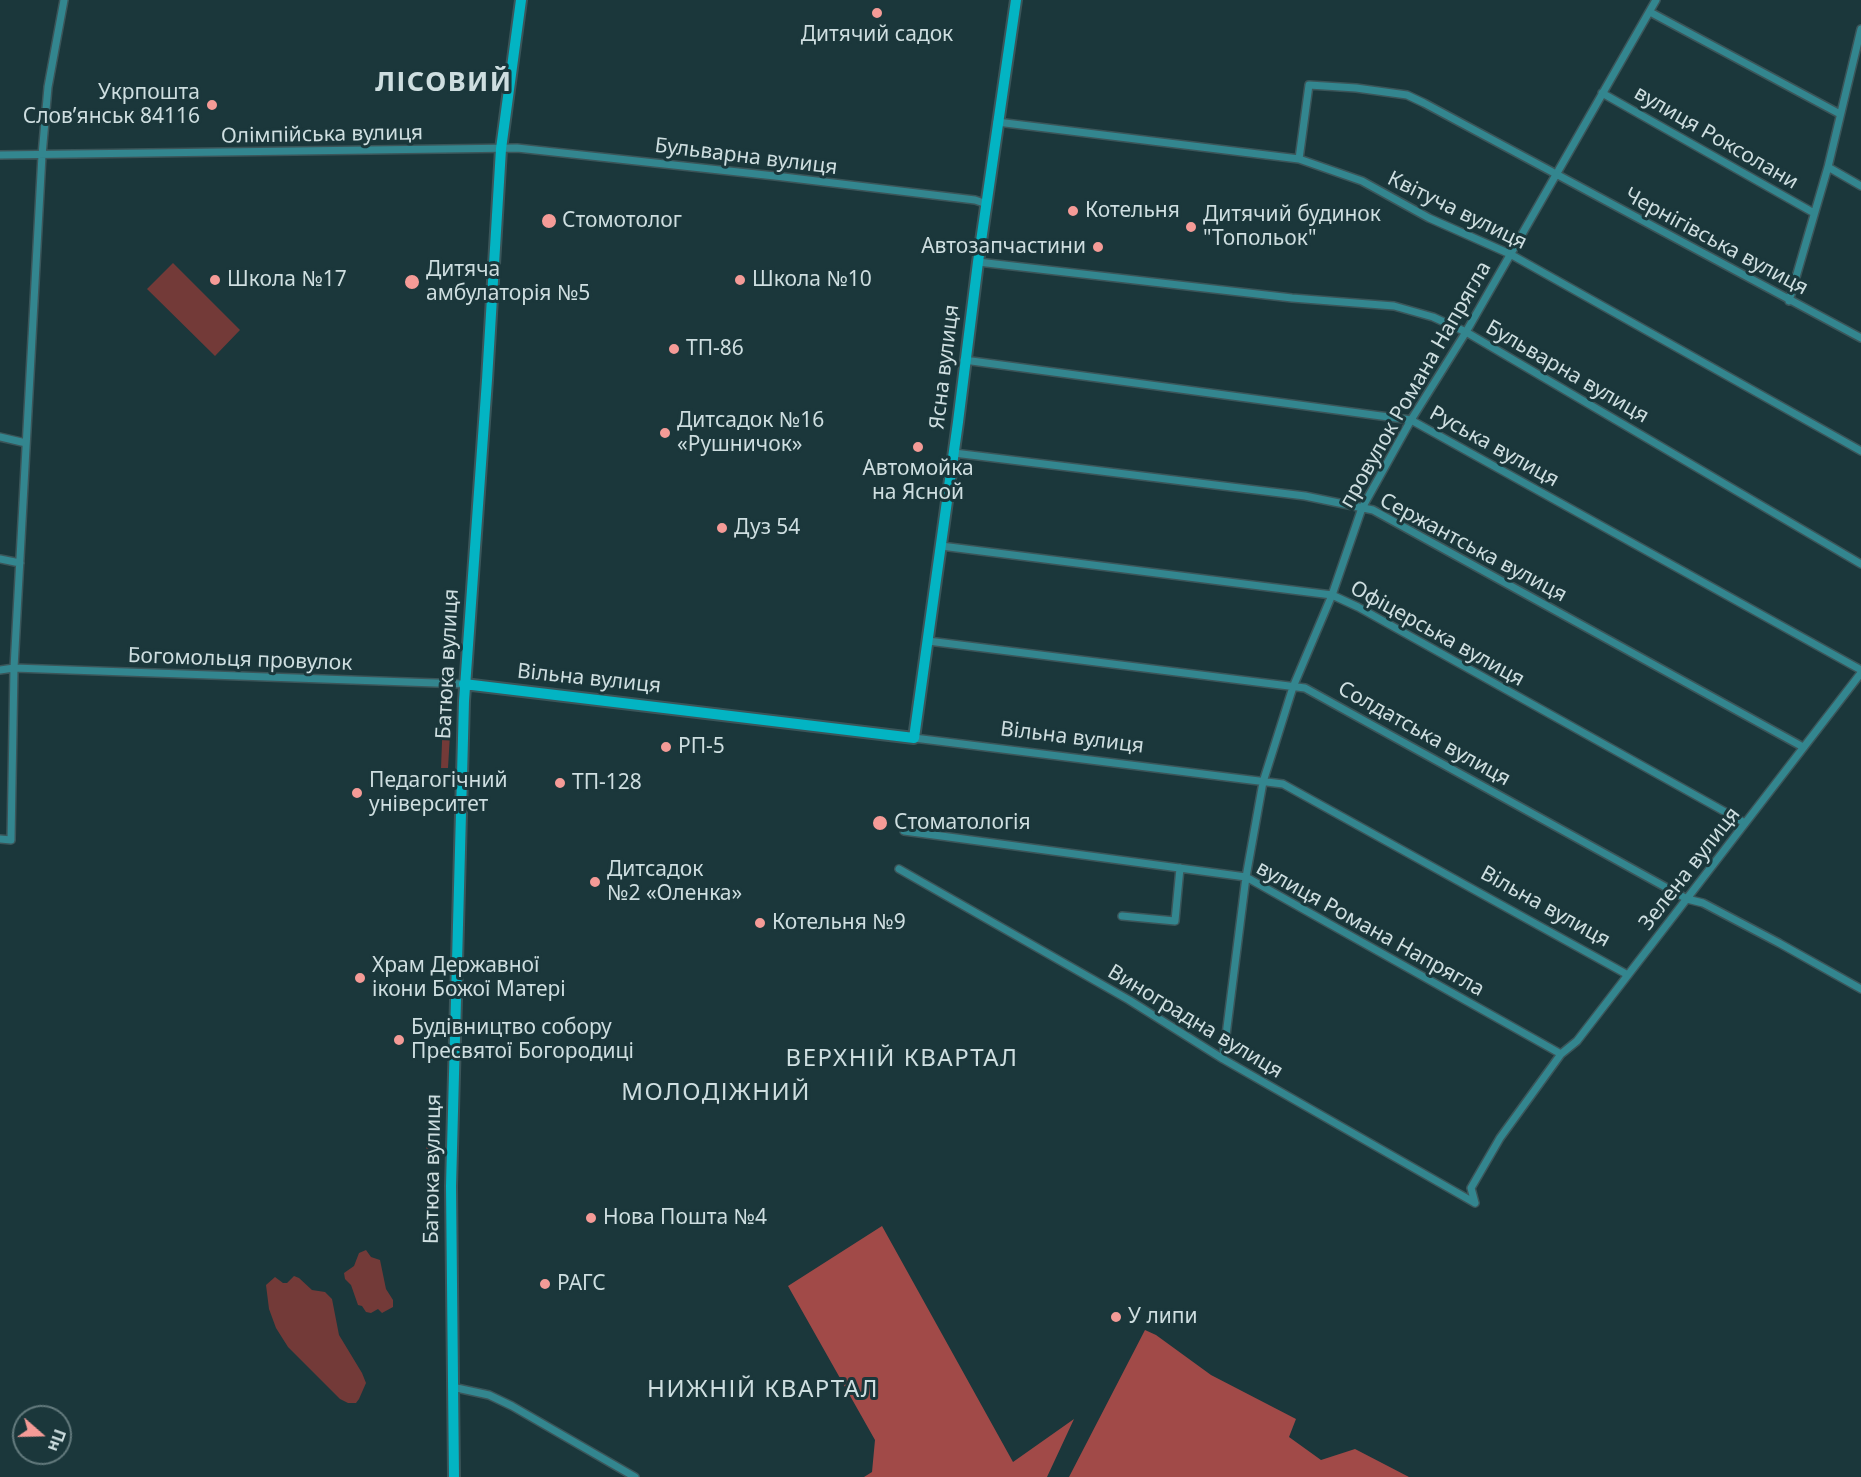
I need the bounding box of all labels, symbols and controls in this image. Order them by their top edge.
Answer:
marker: Дитячий садок [870,6,884,20]
place label: Дитячий садок [801,22,953,48]
district label: ЛІСОВИЙ [375,67,513,99]
place label: Укрпошта Слов’янськ 84116 [23,80,200,130]
street label: вулиця Роксолани [1629,81,1803,195]
marker: Укрпошта Слов’янськ 84116 [205,98,219,112]
street label: Олімпійська вулиця [221,121,423,149]
street label: Бульварна вулиця [653,133,839,181]
street label: Квітуча вулиця [1383,166,1531,256]
street label: Чернігівська вулиця [1620,183,1812,301]
place label: Котельня [1085,198,1180,224]
place label: Дитячий будинок "Топольок" [1203,202,1381,252]
marker: Котельня [1066,204,1080,218]
place label: Стомотолог [562,208,682,234]
marker: Стомотолог [540,212,558,230]
marker: Дитячий будинок "Топольок" [1184,220,1198,234]
place label: Автозапчастини [921,234,1086,260]
marker: Автозапчастини [1091,240,1105,254]
place label: Дитяча амбулаторія №5 [426,257,590,307]
street label: провулок Романа Напрягла [1335,257,1497,513]
place label: Школа №17 [227,267,347,293]
place label: Школа №10 [752,267,872,293]
marker: Школа №17 [208,273,222,287]
marker: Дитяча амбулаторія №5 [403,273,421,291]
marker: Школа №10 [733,273,747,287]
street label: Ясна вулиця [925,303,965,431]
street label: Бульварна вулиця [1481,315,1653,429]
place label: ТП-86 [686,336,744,362]
marker: ТП-86 [667,342,681,356]
street label: Руська вулиця [1425,401,1563,493]
place label: Дитсадок №16 «Рушничок» [677,408,824,458]
marker: Дитсадок №16 «Рушничок» [658,426,672,440]
marker: Автомойка на Ясной [911,440,925,454]
place label: Автомойка на Ясной [862,456,974,506]
street label: Сержантська вулиця [1375,488,1571,608]
place label: Дуз 54 [734,515,800,541]
marker: Дуз 54 [715,521,729,535]
street label: Офіцерська вулиця [1345,576,1529,692]
street label: Батюка вулиця [431,588,465,740]
street label: Богомольця провулок [127,643,353,677]
street label: Вільна вулиця [516,659,662,699]
street label: Солдатська вулиця [1333,676,1515,792]
street label: Вільна вулиця [999,717,1145,759]
place label: РП-5 [678,734,725,760]
marker: РП-5 [659,740,673,754]
place label: Педагогічний університет [369,768,508,818]
place label: ТП-128 [572,770,642,796]
marker: ТП-128 [553,776,567,790]
marker: Педагогічний університет [350,786,364,800]
street label: Зелена вулиця [1634,802,1746,936]
place label: Стоматологія [894,810,1031,836]
marker: Стоматологія [871,814,889,832]
street label: вулиця Романа Напрягла [1251,856,1489,1002]
place label: Дитсадок №2 «Оленка» [607,857,742,907]
street label: Вільна вулиця [1476,861,1614,953]
marker: Дитсадок №2 «Оленка» [588,875,602,889]
place label: Котельня №9 [772,910,906,936]
marker: Котельня №9 [753,916,767,930]
place label: Храм Державної ікони Божої Матері [372,953,566,1003]
street label: Виноградна вулиця [1103,960,1287,1084]
marker: Храм Державної ікони Божої Матері [353,971,367,985]
place label: Будівництво собору Пресвятої Богородиці [411,1015,634,1065]
marker: Будівництво собору Пресвятої Богородиці [392,1033,406,1047]
district label: ВЕРХНІЙ КВАРТАЛ [786,1045,1018,1073]
district label: МОЛОДІЖНИЙ [621,1079,811,1107]
street label: Батюка вулиця [419,1094,447,1244]
place label: Нова Пошта №4 [603,1205,767,1231]
marker: Нова Пошта №4 [584,1211,598,1225]
place label: РАГС [557,1271,606,1297]
marker: РАГС [538,1277,552,1291]
place label: У липи [1128,1304,1198,1330]
marker: У липи [1109,1310,1123,1324]
district label: НИЖНІЙ КВАРТАЛ [647,1376,879,1404]
north arrow [12,1405,72,1465]
text: Пн [43,1426,71,1455]

